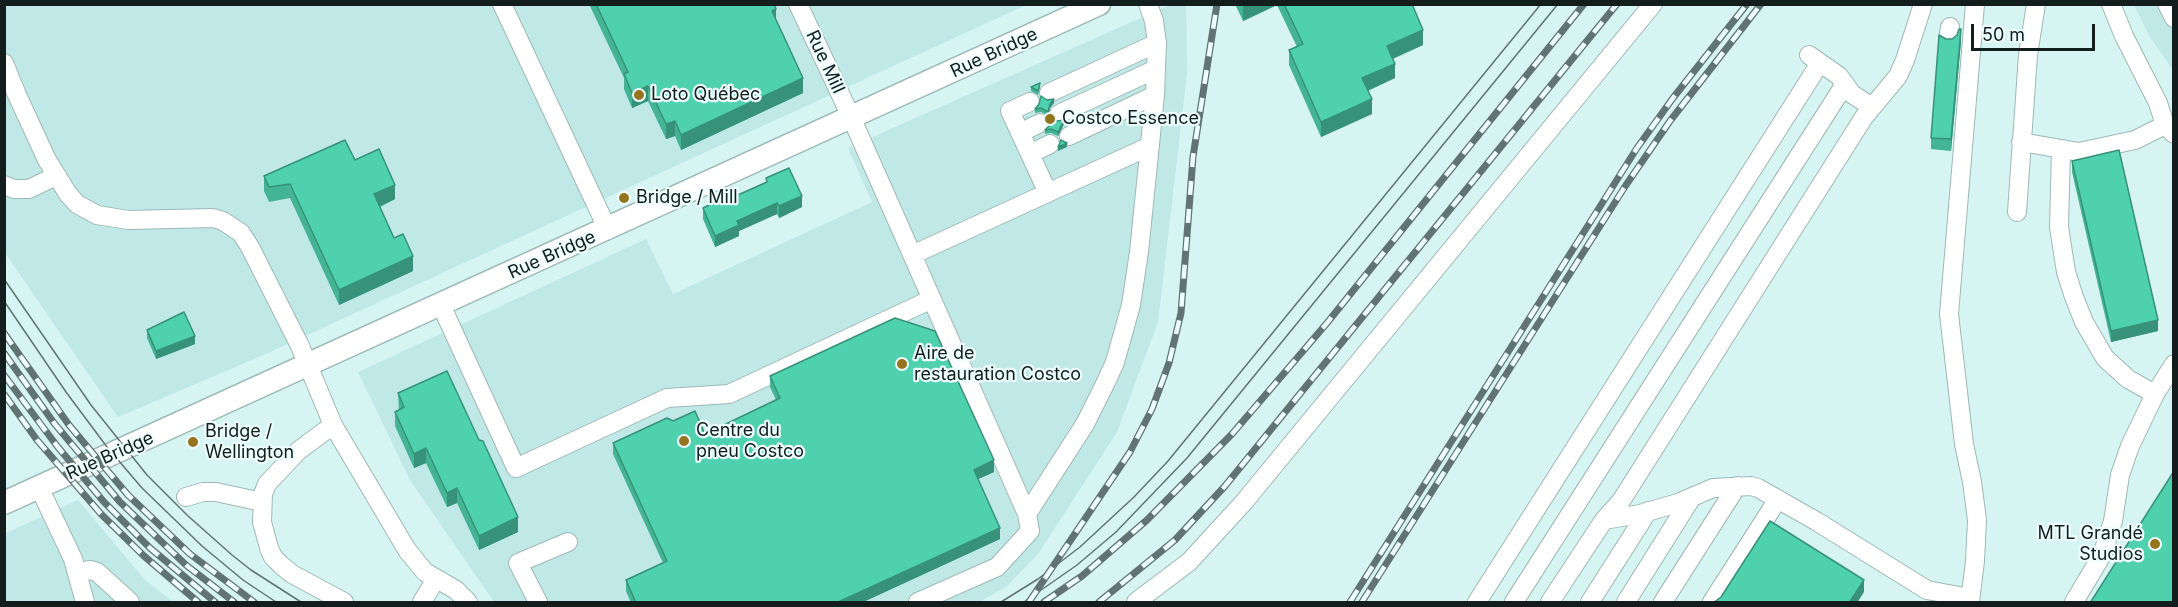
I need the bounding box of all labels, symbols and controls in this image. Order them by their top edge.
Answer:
scale bar [1974,12,2098,50]
street label: Rue Bridge [947,23,1041,83]
text: 50 m [1982,24,2025,45]
street label: Rue Mill [801,27,849,97]
place label: Loto Québec [651,84,760,106]
marker: Loto Québec [632,88,646,102]
place label: Costco Essence [1062,108,1199,130]
marker: Costco Essence [1043,112,1057,126]
place label: Bridge / Mill [636,187,738,209]
marker: Bridge / Mill [617,191,631,205]
street label: Rue Bridge [505,226,599,284]
place label: Aire de restauration Costco [914,343,1081,386]
marker: Aire de restauration Costco [895,357,909,371]
place label: Centre du pneu Costco [696,420,804,462]
place label: Bridge / Wellington [205,421,294,464]
street label: Rue Bridge [63,427,157,485]
marker: Centre du pneu Costco [677,434,691,448]
marker: Bridge / Wellington [186,435,200,449]
place label: MTL Grandé Studios [2037,523,2143,566]
marker: MTL Grandé Studios [2148,537,2162,551]

